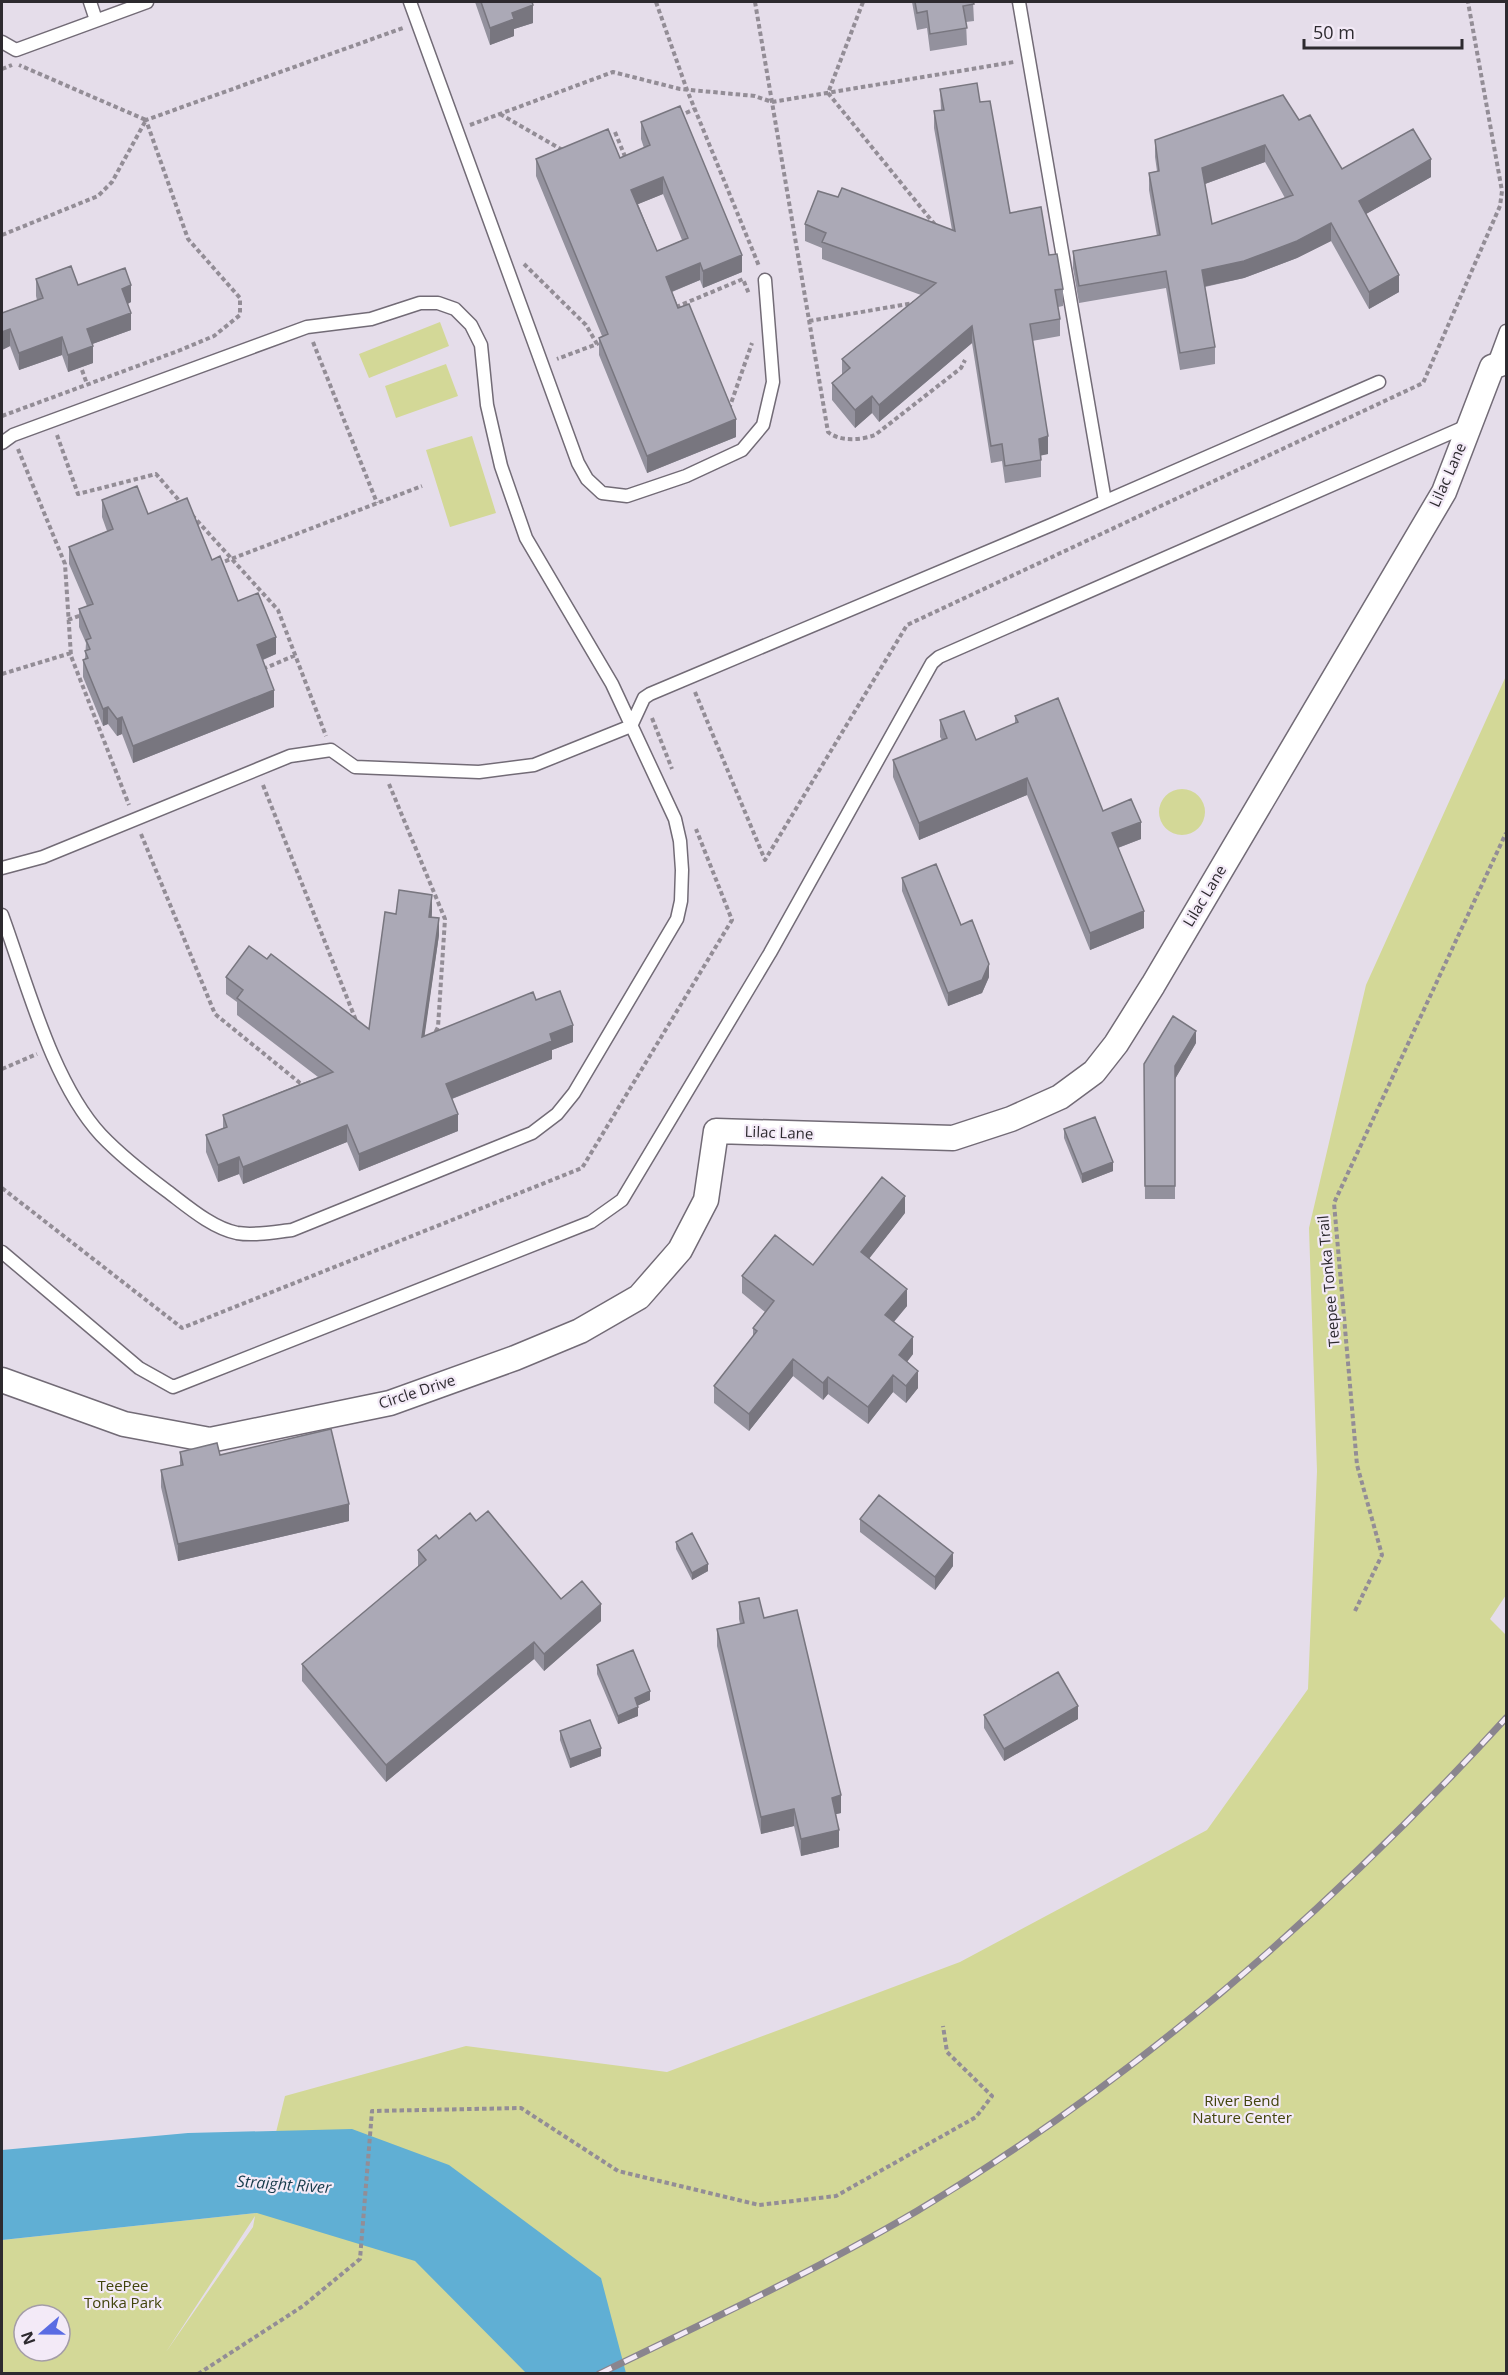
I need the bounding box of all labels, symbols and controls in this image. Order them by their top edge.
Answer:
scale bar [1304,12,1462,50]
text: 50 m [1313,20,1355,44]
street label: Lilac Lane [1424,439,1470,510]
street label: Lilac Lane [1178,861,1230,930]
street label: Lilac Lane [744,1121,814,1143]
street label: Teepee Tonka Trail [1312,1214,1344,1348]
street label: Circle Drive [376,1369,458,1413]
park label: River Bend Nature Center [1192,2090,1292,2127]
water label: Straight River [236,2170,333,2198]
park label: TeePee Tonka Park [84,2275,162,2312]
north arrow [12,2303,72,2363]
text: N [15,2328,40,2348]

